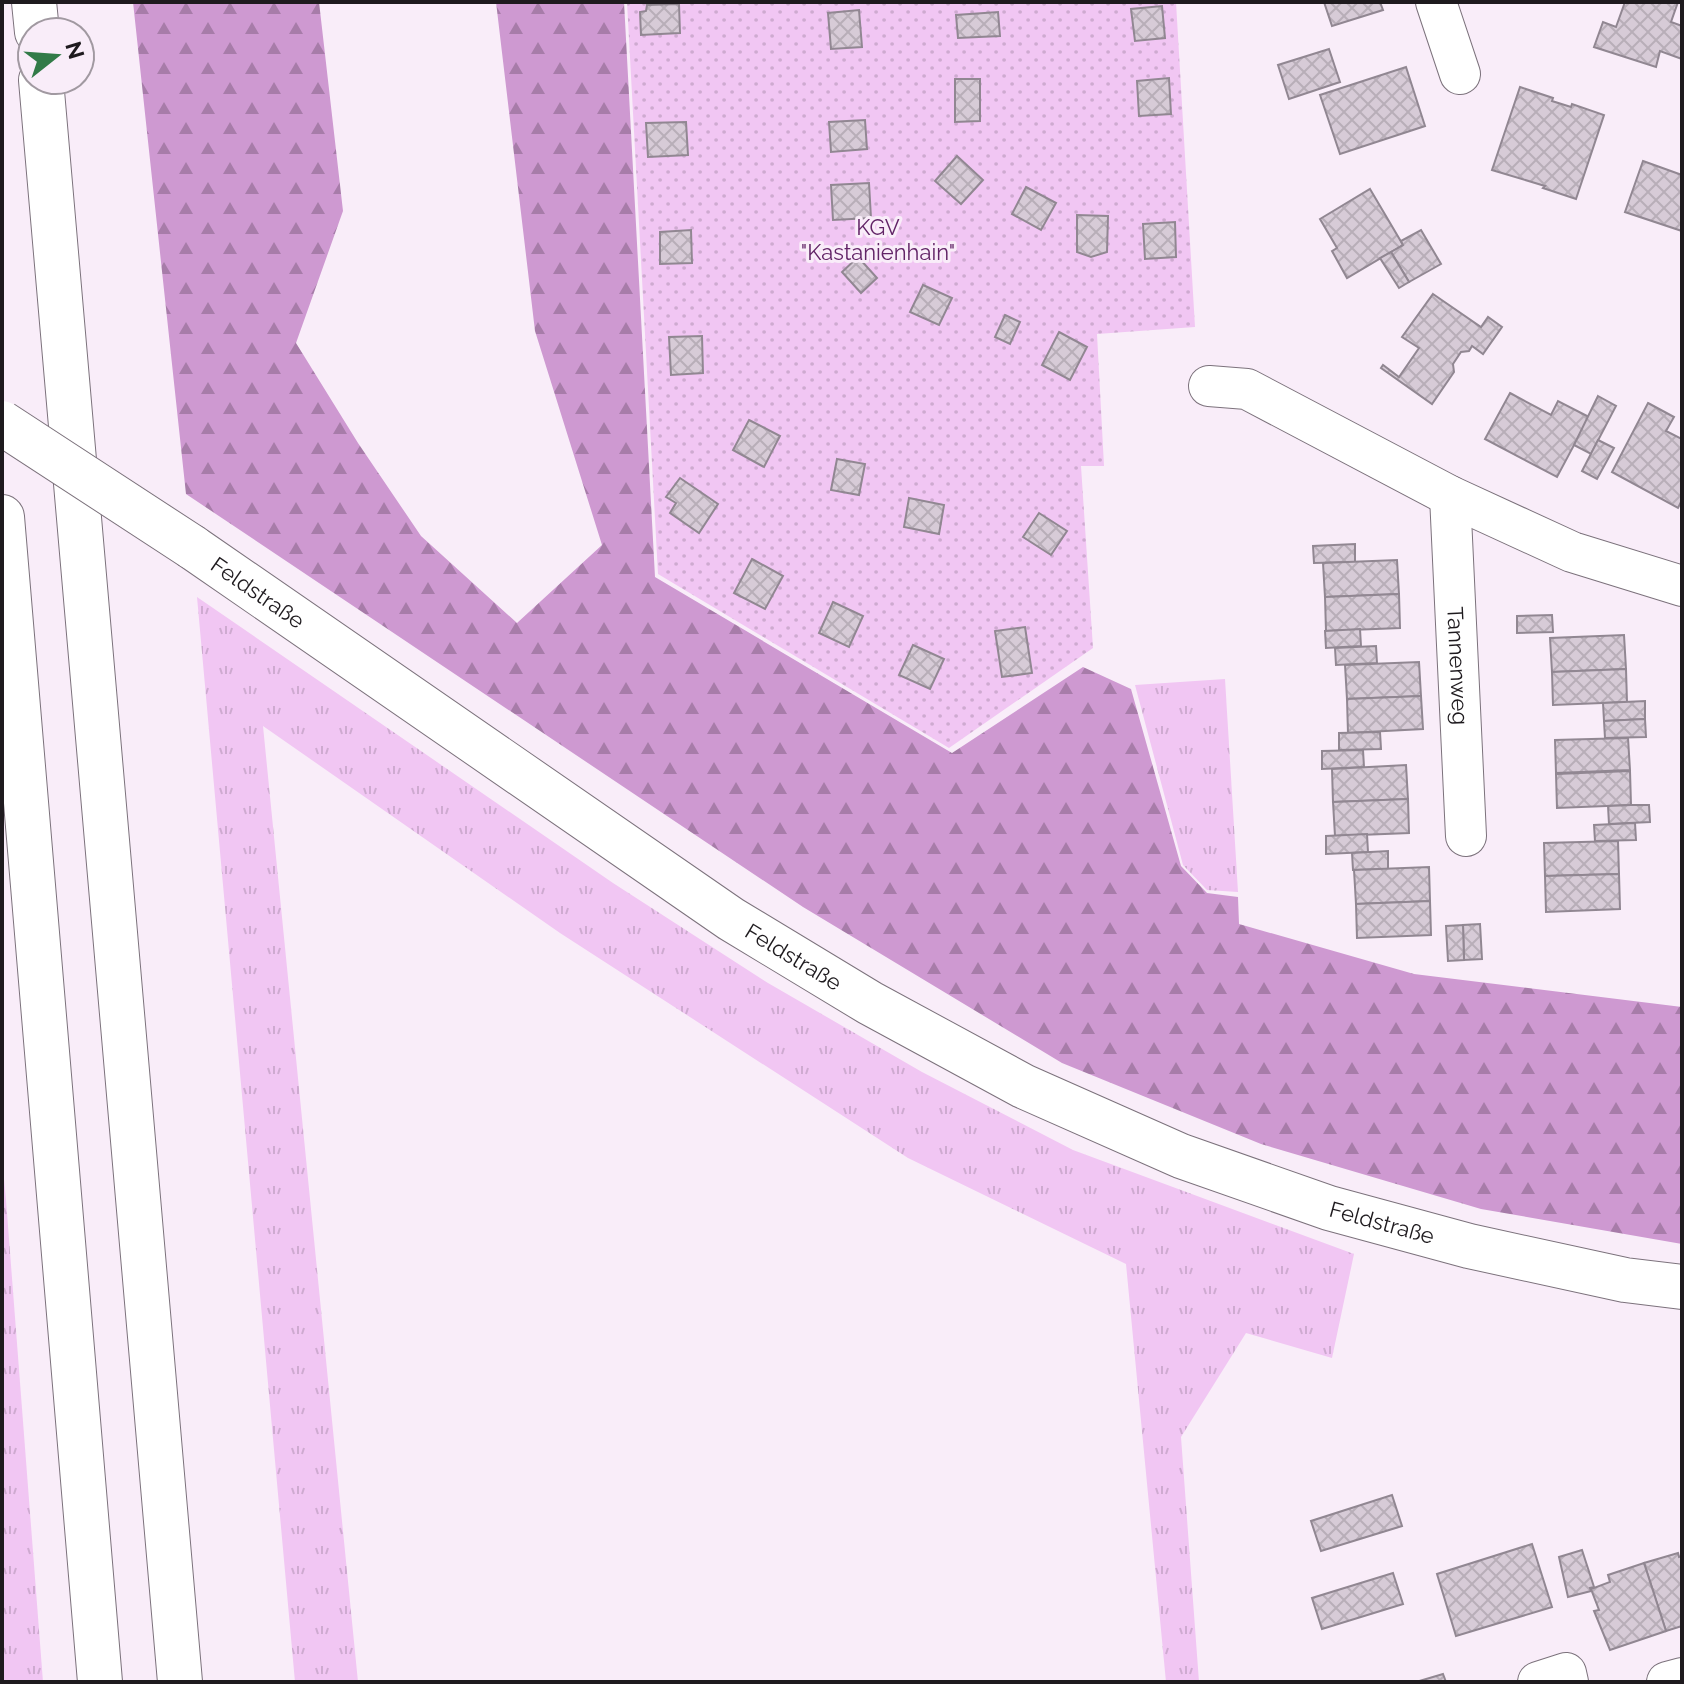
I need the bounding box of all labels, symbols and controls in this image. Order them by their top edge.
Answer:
north arrow [16,16,96,96]
text: N [60,38,90,62]
park label: KGV "Kastanienhain" [801,214,955,265]
street label: Feldstraße [206,551,310,634]
street label: Tannenweg [1442,606,1474,726]
street label: Feldstraße [741,918,846,996]
street label: Feldstraße [1327,1196,1437,1249]

